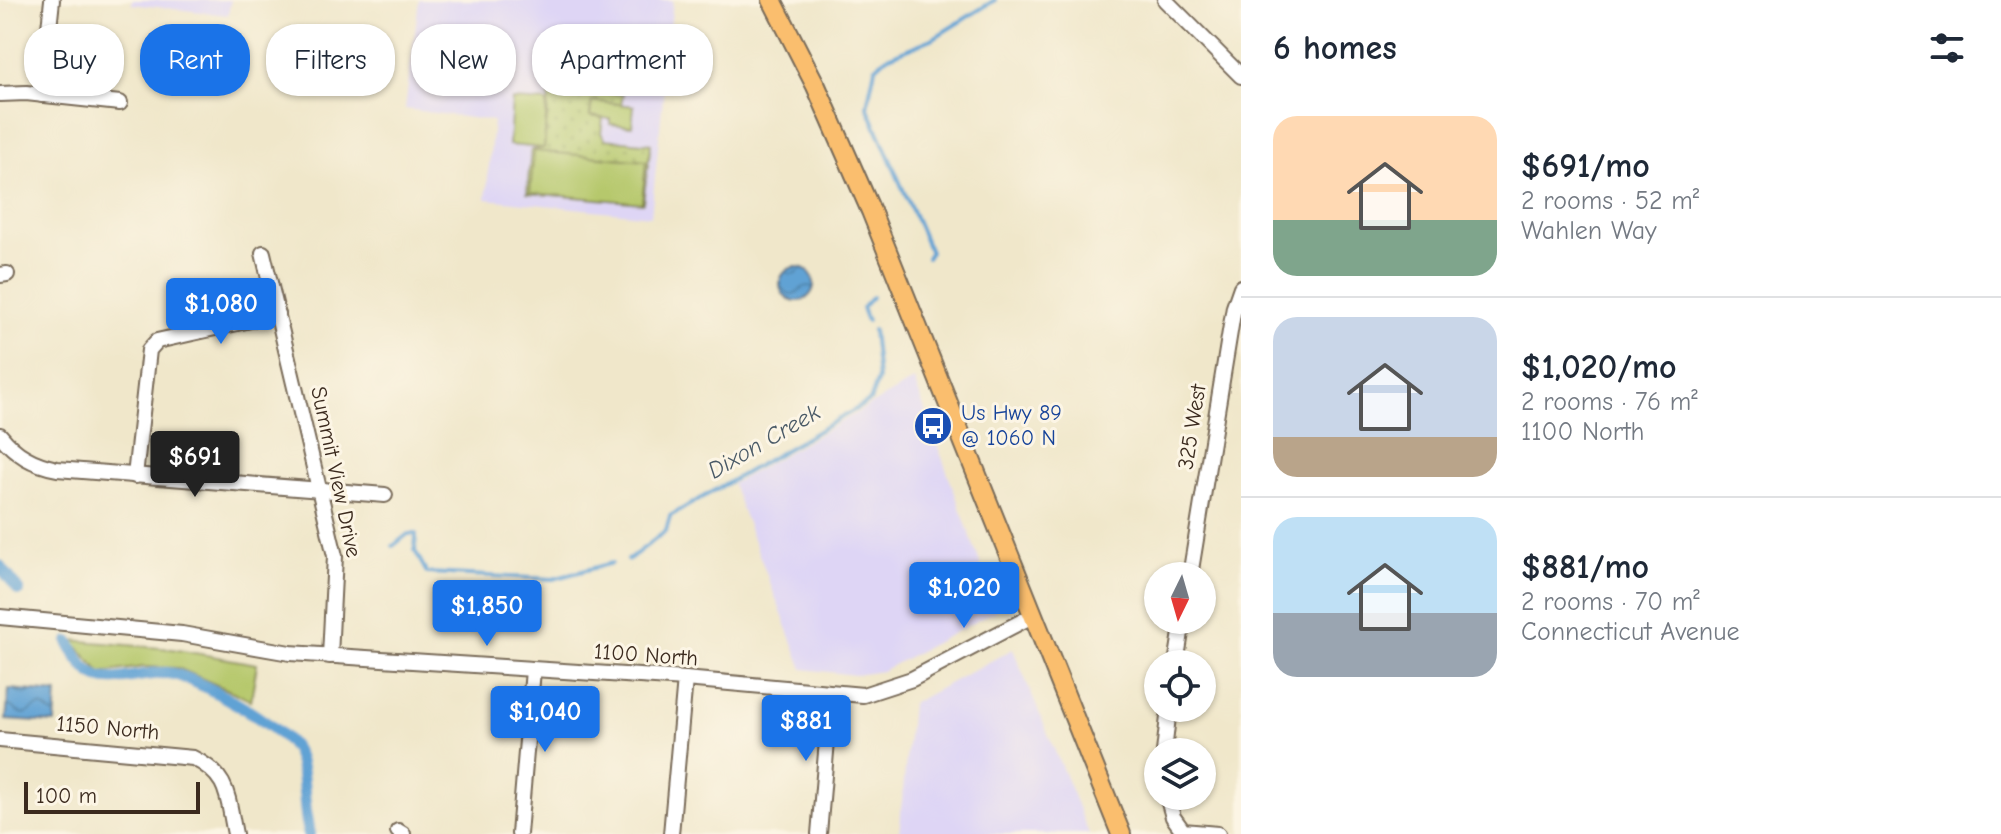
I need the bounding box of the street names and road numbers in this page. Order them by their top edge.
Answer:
street label: 325 West [1172,382,1212,471]
street label: Summit View Drive [305,384,367,560]
street label: 1100 North [593,638,699,672]
street label: 1150 North [56,711,160,745]

